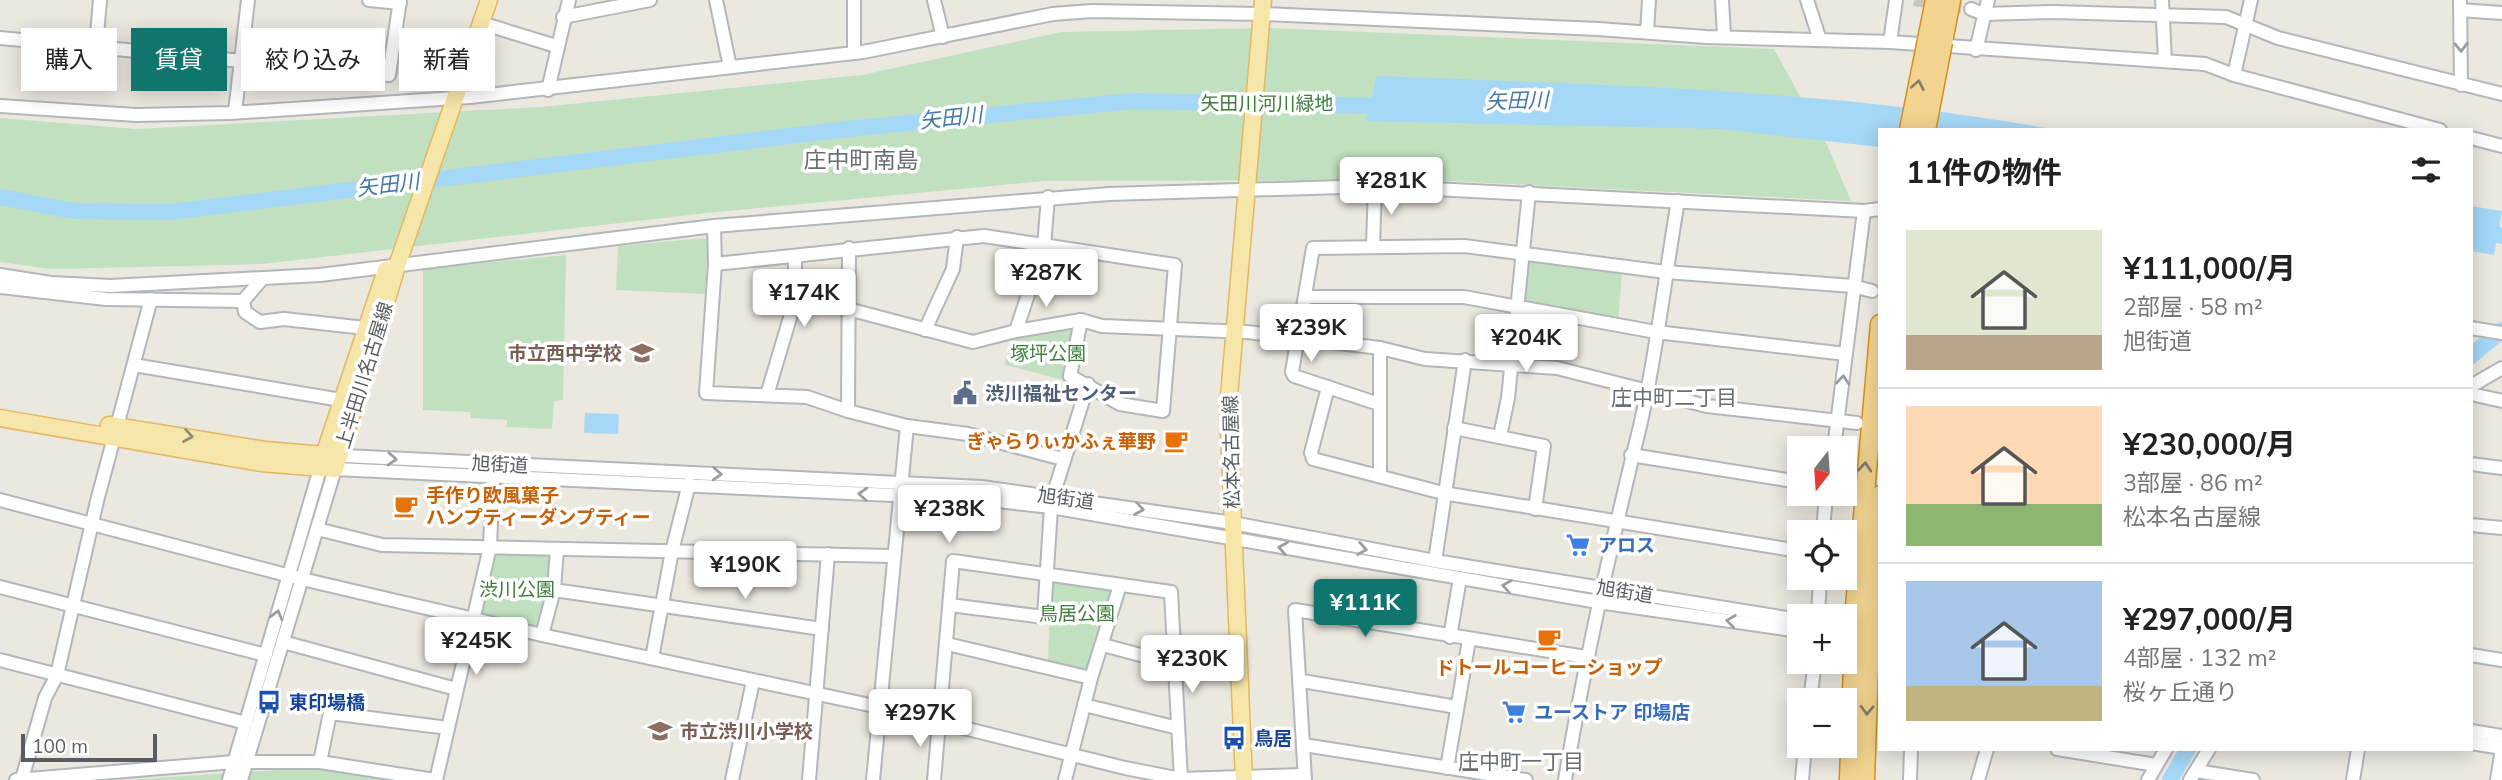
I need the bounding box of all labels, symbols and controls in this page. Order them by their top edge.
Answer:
chip: 購入 [21,28,117,91]
chip: 賃貸 [131,28,227,91]
chip: 絞り込み [241,28,385,91]
chip: 新着 [399,28,495,91]
one-way arrow [2453,42,2468,53]
one-way arrow [1909,79,1924,91]
water label: 矢田川 [1485,86,1551,114]
park label: 矢田川河川緑地 [1200,91,1334,115]
water label: 矢田川 [918,101,986,133]
district label: 庄中町南島 [804,145,919,174]
icon: filters [2407,151,2445,189]
text: 11件の物件 [1906,153,2062,191]
pin: ¥281K [1342,158,1440,217]
text: ¥281K [1356,165,1426,194]
water label: 矢田川 [355,167,423,201]
text: ¥111,000/月 [2123,249,2296,287]
pin: ¥287K [997,250,1095,309]
text: ¥287K [1011,257,1081,286]
icon: home [1962,258,2046,342]
pin: ¥174K [755,270,853,329]
text: ¥174K [769,277,839,306]
text: 2部屋 · 58 m² [2123,292,2263,321]
street label: 上半田川名古屋線 [330,299,398,451]
pin: ¥239K [1262,304,1360,364]
text: ¥239K [1276,312,1346,341]
pin: ¥204K [1477,314,1575,374]
text: ¥204K [1491,322,1561,351]
text: 旭街道 [2123,326,2192,355]
school or university icon: 市立西中学校 [628,339,656,367]
place label: 市立西中学校 [508,341,622,365]
park label: 塚坪公園 [1010,341,1086,365]
one-way arrow [1835,375,1850,386]
public building icon: 渋川福祉センター [951,379,979,407]
place label: 渋川福祉センター [985,381,1137,405]
district label: 庄中町二丁目 [1611,384,1737,410]
street label: 松本名古屋線 [1218,395,1244,509]
text: ¥230,000/月 [2123,425,2296,463]
cafe icon: ぎゃらりぃかふぇ華野 [1162,427,1190,455]
one-way arrow [183,428,194,443]
place label: ぎゃらりぃかふぇ華野 [966,429,1156,453]
icon: home [1962,434,2046,518]
north arrow [1787,436,1857,506]
map controls [1787,436,1857,758]
street label: 旭街道 [471,451,529,477]
one-way arrow [387,452,398,467]
one-way arrow [1857,461,1872,472]
one-way arrow [712,466,723,481]
text: 3部屋 · 86 m² [2123,468,2263,497]
street label: 旭街道 [1036,482,1096,514]
place label: 手作り欧風菓子 ハンプティーダンプティー [426,483,651,529]
pin: ¥238K [900,486,998,545]
one-way arrow [857,487,868,502]
cafe icon: 手作り欧風菓子 ハンプティーダンプティー [392,492,420,520]
text: ¥238K [914,493,984,522]
one-way arrow [1133,501,1144,516]
text: 松本名古屋線 [2123,502,2261,531]
button: locate [1787,520,1857,590]
supermarket icon: アロス [1564,531,1592,559]
place label: アロス [1598,533,1655,557]
one-way arrow [1277,541,1289,556]
one-way arrow [1356,541,1368,556]
pin: ¥190K [696,542,794,601]
text: ¥190K [710,549,780,578]
street label: 旭街道 [1595,575,1655,607]
park label: 渋川公園 [479,577,555,601]
one-way arrow [1501,579,1513,594]
pin: ¥111K [1316,580,1414,639]
text: ¥111K [1330,587,1400,616]
text: ¥297,000/月 [2123,600,2296,638]
park label: 鳥居公園 [1039,601,1115,625]
button: + [1787,604,1857,674]
one-way arrow [269,609,283,621]
icon: home [1962,609,2046,693]
one-way arrow [1726,614,1737,629]
pin: ¥245K [427,618,525,677]
text: ¥245K [441,625,511,654]
cafe icon: ドトールコーヒーショップ [1535,625,1563,653]
pin: ¥230K [1143,636,1241,695]
text: ¥230K [1157,643,1227,672]
text: 4部屋 · 132 m² [2123,643,2276,672]
place label: ドトールコーヒーショップ [1435,655,1663,679]
text: 桜ヶ丘通り [2123,677,2238,706]
bus stop icon: 東印場橋 [255,688,283,716]
button: − [1787,688,1857,758]
place label: 東印場橋 [289,690,365,714]
pin: ¥297K [871,690,969,749]
text: ¥297K [885,697,955,726]
supermarket icon: ユーストア 印場店 [1500,698,1528,726]
place label: ユーストア 印場店 [1534,700,1690,724]
one-way arrow [1859,705,1874,716]
school or university icon: 市立渋川小学校 [646,717,674,745]
place label: 市立渋川小学校 [680,719,813,743]
bus stop icon: 鳥居 [1220,724,1248,752]
place label: 鳥居 [1254,726,1292,750]
scale bar [21,731,158,763]
text: 100 m [32,734,88,758]
district label: 庄中町一丁目 [1458,748,1584,774]

